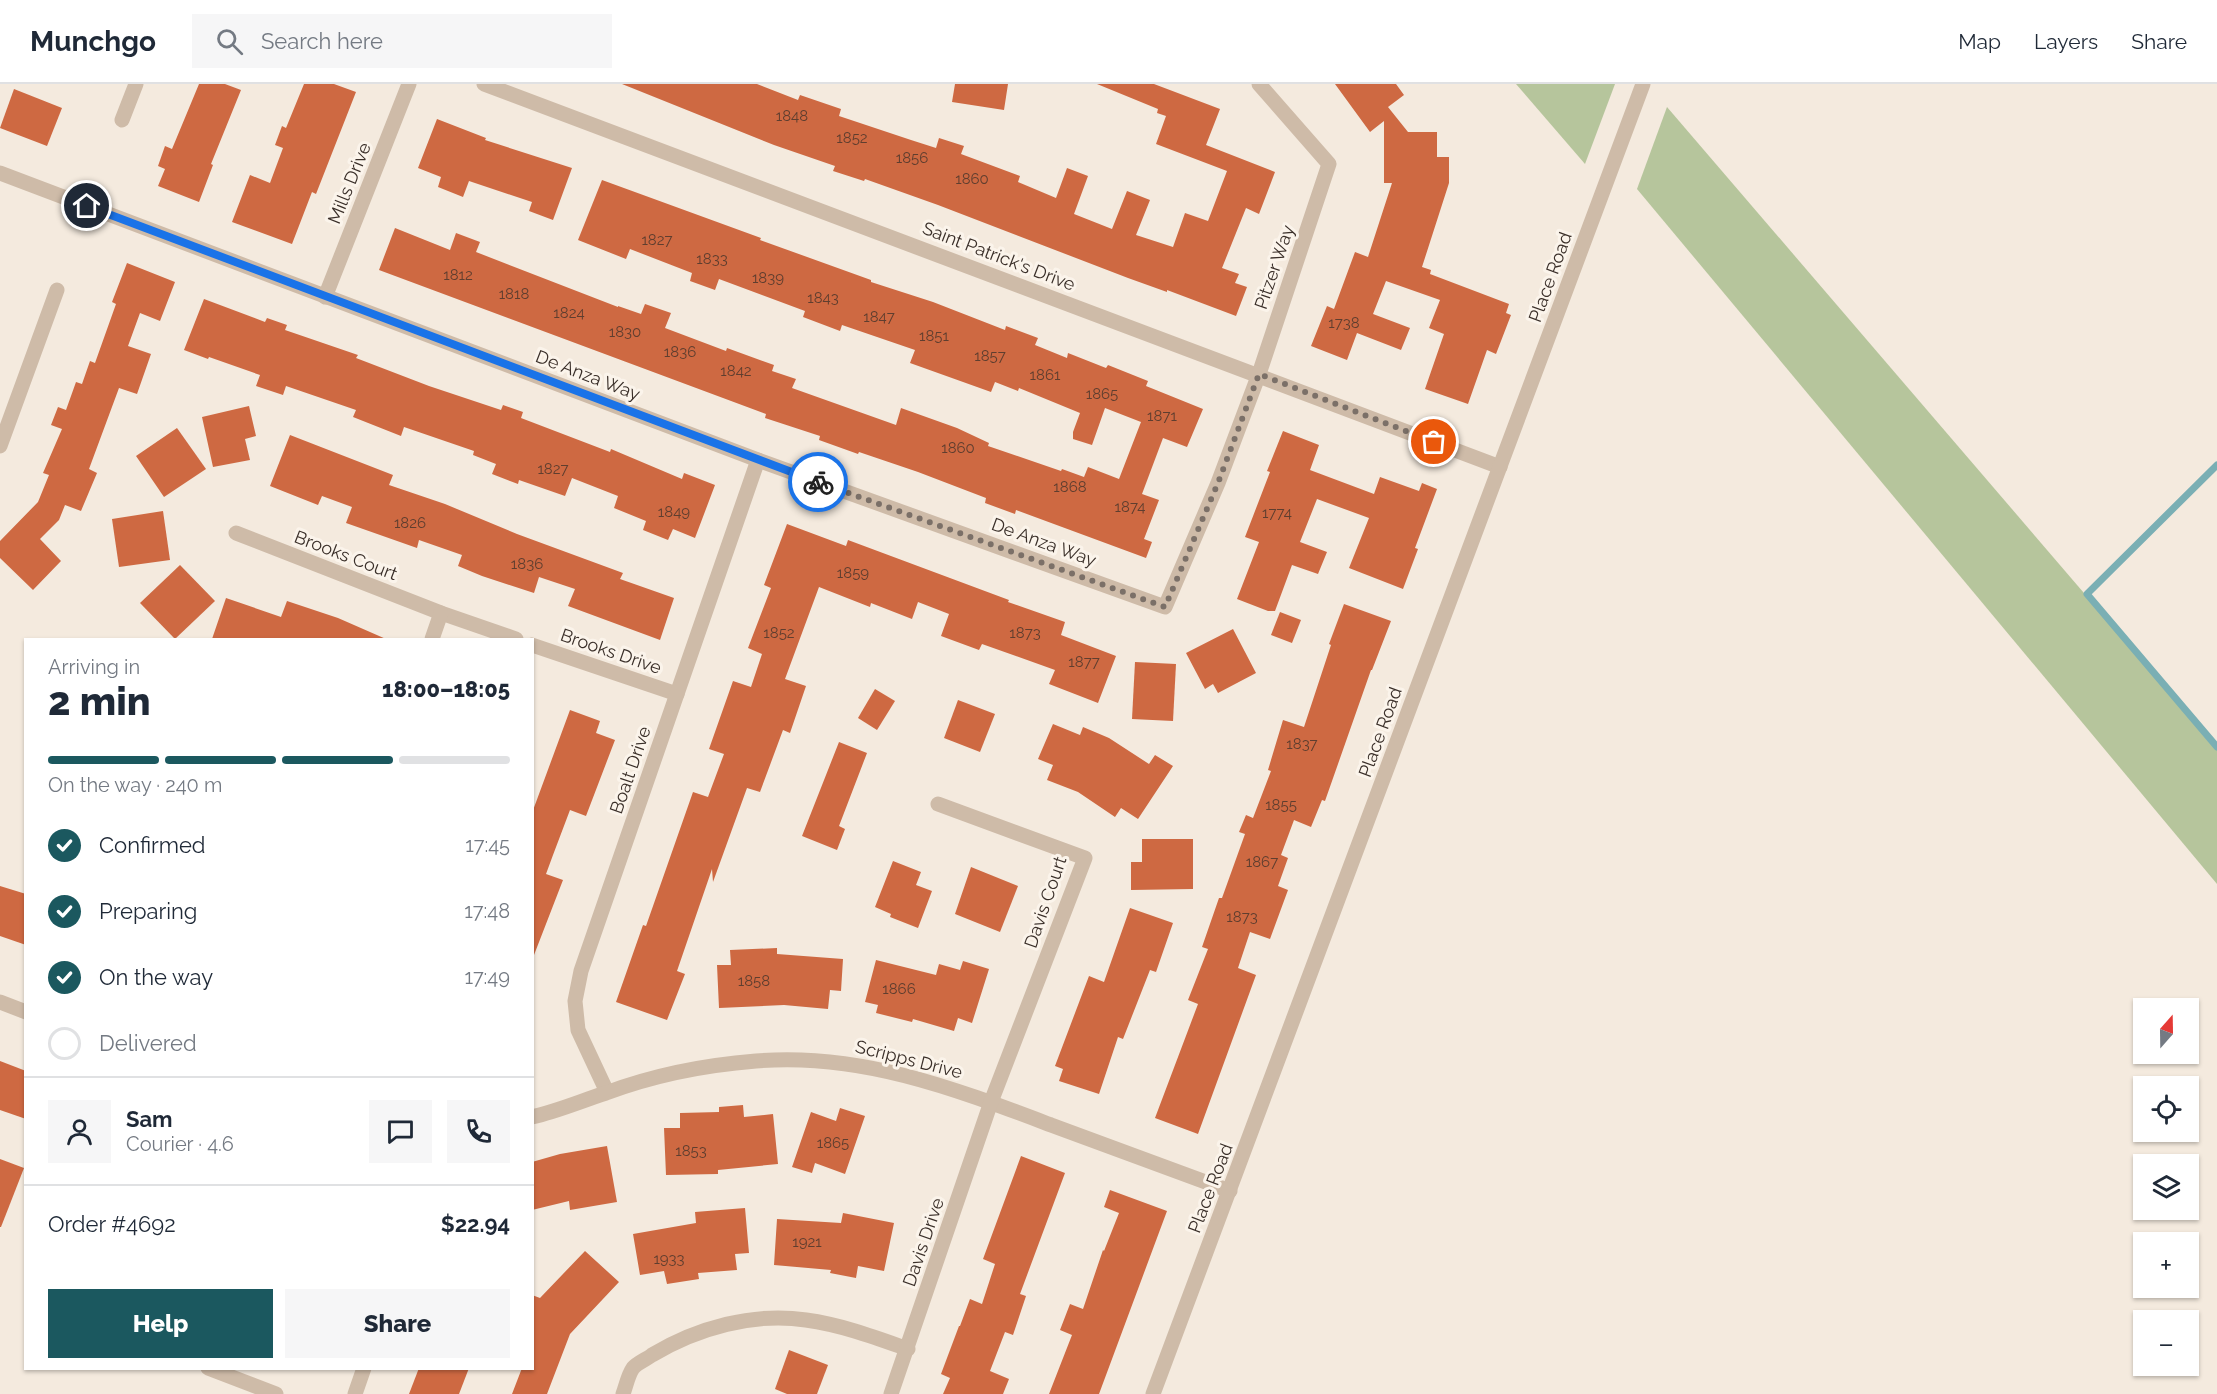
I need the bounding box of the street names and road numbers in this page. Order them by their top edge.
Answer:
street label: Mills Drive [323,139,375,227]
street label: Saint Patrick's Drive [920,217,1079,295]
street label: Pitzer Way [1250,222,1298,312]
street label: Place Road [1524,229,1576,325]
street label: De Anza Way [533,346,643,405]
street label: De Anza Way [989,513,1099,571]
street label: Brooks Court [292,526,400,584]
street label: Brooks Drive [558,624,665,678]
street label: Place Road [1354,684,1406,780]
street label: Boalt Drive [605,723,655,816]
street label: Davis Court [1020,854,1070,950]
street label: Scripps Drive [853,1036,965,1083]
street label: Place Road [1183,1140,1237,1236]
street label: Davis Drive [898,1195,948,1289]

